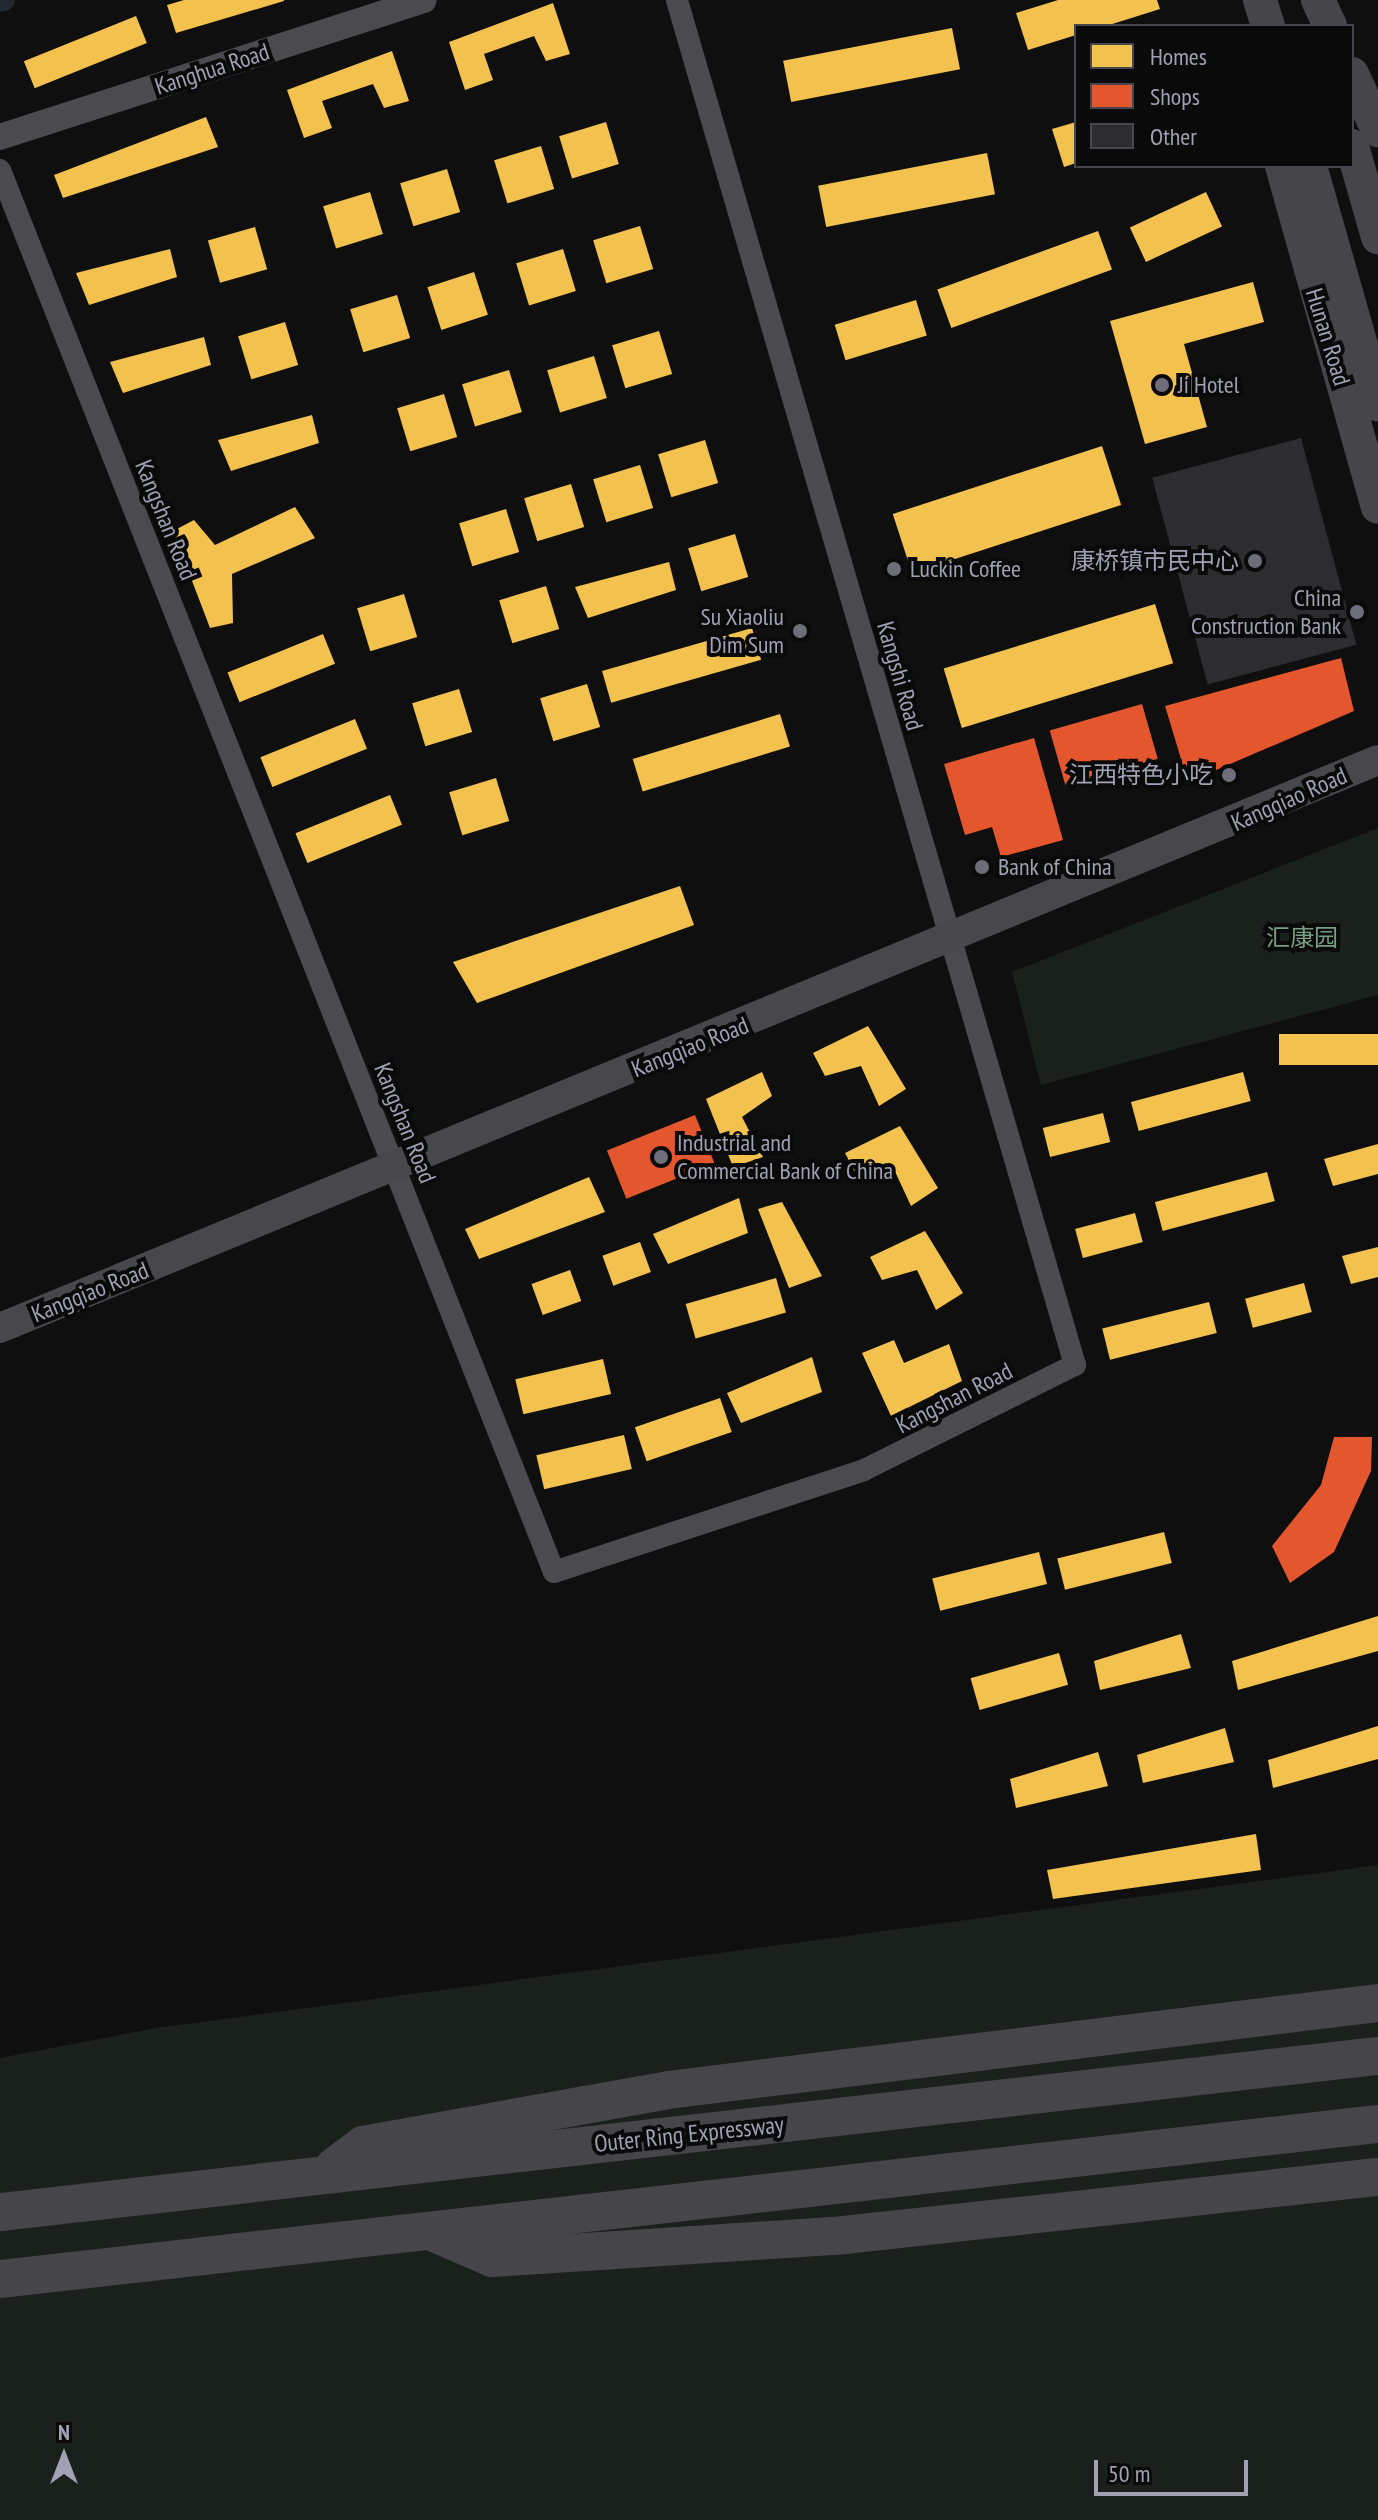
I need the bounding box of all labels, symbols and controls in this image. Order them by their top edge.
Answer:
legend [1074,24,1354,168]
street label: Kanghua Road [151,37,273,101]
text: Homes [1150,41,1207,72]
text: Shops [1150,81,1200,112]
text: Other [1150,121,1197,152]
street label: Hunan Road [1300,285,1356,389]
place label: Ji Hotel [1178,371,1239,399]
marker: Ji Hotel [1153,376,1171,394]
street label: Kangshan Road [129,456,203,584]
place label: 康桥镇市民中心 [1071,547,1239,575]
marker: 康桥镇市民中心 [1246,552,1264,570]
place label: Luckin Coffee [910,555,1021,583]
marker: Luckin Coffee [885,560,903,578]
place label: China Construction Bank [1191,584,1341,640]
place label: Su Xiaoliu Dim Sum [700,603,784,659]
marker: China Construction Bank [1348,603,1366,621]
street label: Kangshi Road [871,618,929,734]
marker: Su Xiaoliu Dim Sum [791,622,809,640]
place label: 江西特色小吃 [1069,761,1213,789]
street label: Kangqiao Road [1227,761,1351,837]
marker: 江西特色小吃 [1220,766,1238,784]
place label: Bank of China [998,853,1112,881]
marker: Bank of China [973,858,991,876]
park label: 汇康园 [1266,924,1338,952]
street label: Kangqiao Road [627,1011,753,1083]
street label: Kangshan Road [368,1059,442,1187]
place label: Industrial and Commercial Bank of China [677,1129,894,1185]
marker: Industrial and Commercial Bank of China [652,1148,670,1166]
street label: Kangqiao Road [27,1256,153,1328]
street label: Kangshan Road [891,1356,1017,1440]
street label: Outer Ring Expressway [593,2110,785,2158]
north arrow [24,2416,104,2496]
text: N [58,2418,70,2446]
scale bar [1098,2444,1252,2494]
text: 50 m [1108,2458,1150,2489]

